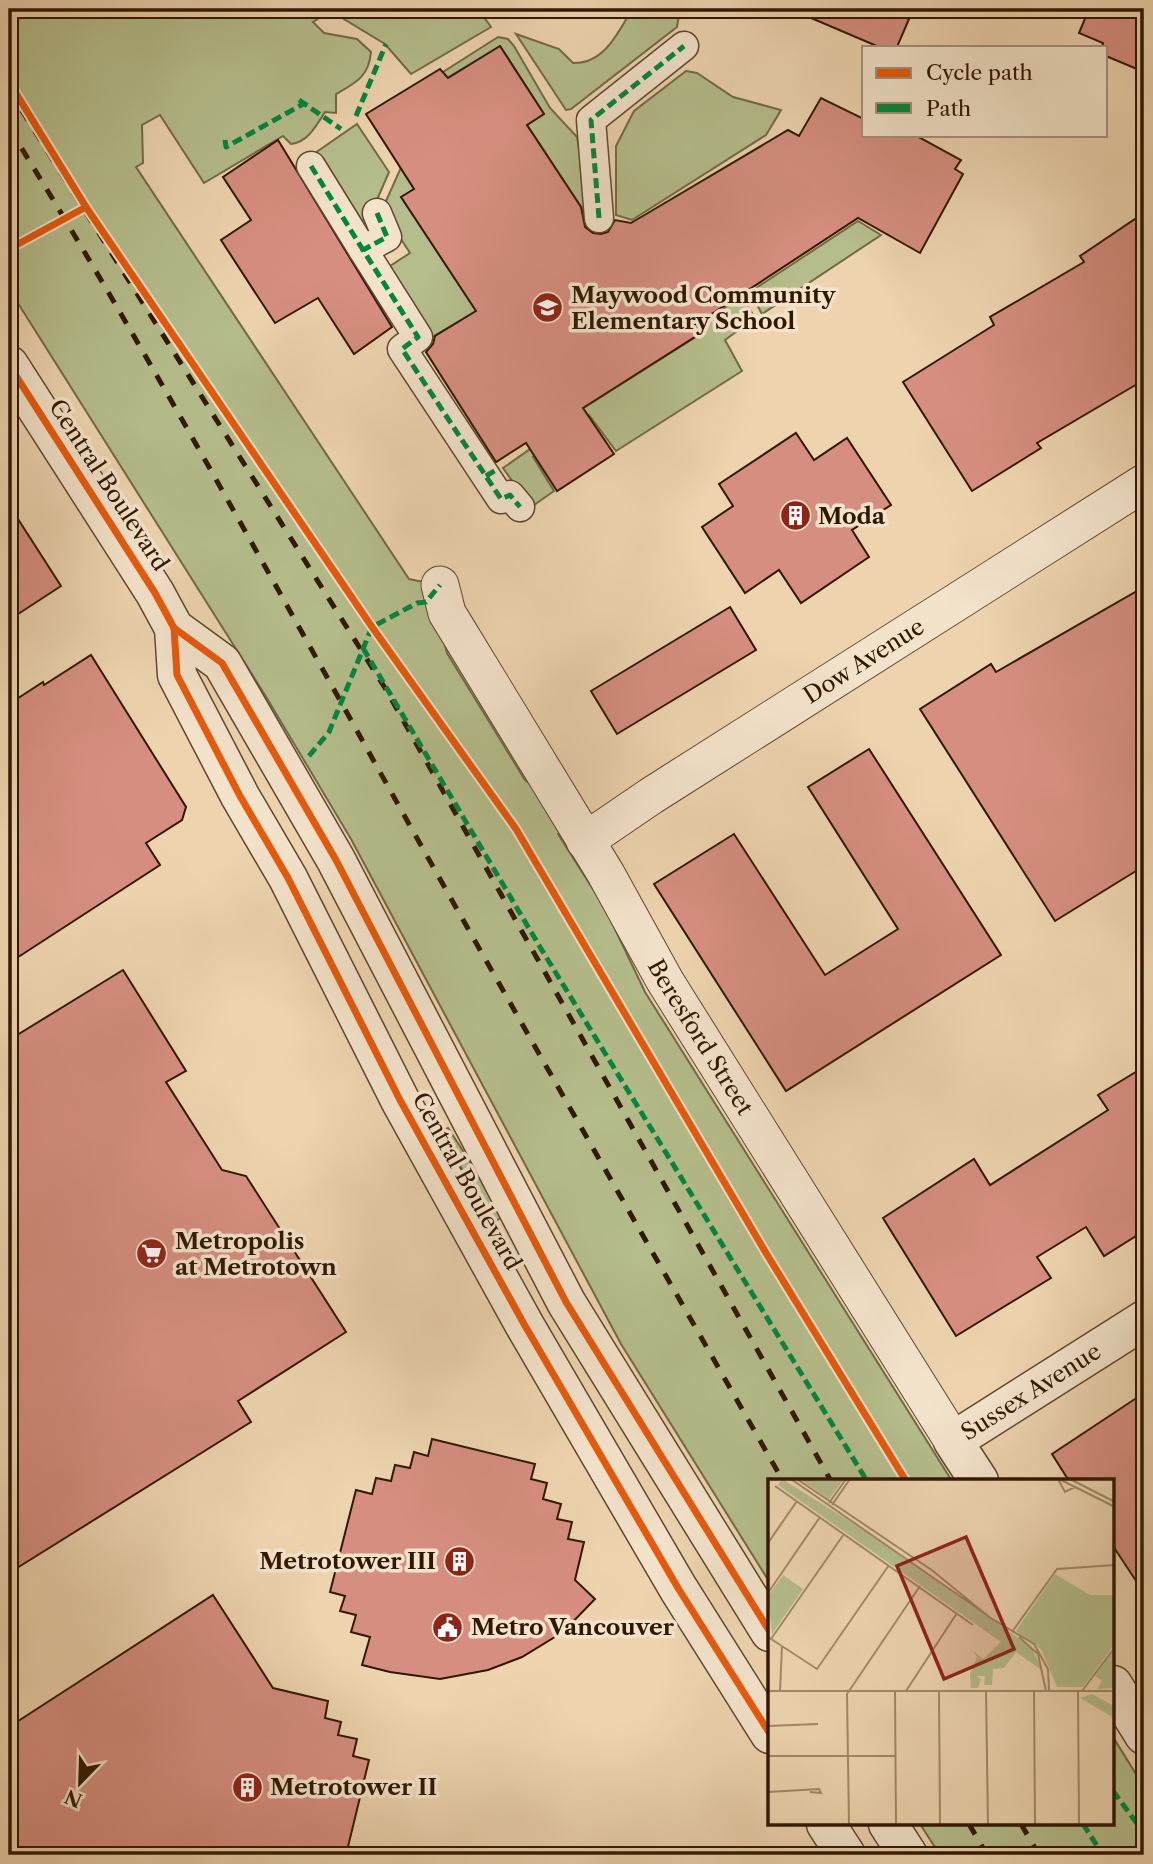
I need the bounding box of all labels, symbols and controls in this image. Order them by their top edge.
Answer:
legend [862,46,1108,136]
text: Cycle path [926,60,1033,85]
text: Path [926,96,971,121]
place label: Maywood Community Elementary School [571,281,836,335]
school or university icon: Maywood Community Elementary School [531,291,565,325]
street label: Central Boulevard [43,394,175,576]
building icon: Moda [778,499,812,533]
place label: Moda [818,502,886,530]
street label: Dow Avenue [798,612,929,710]
street label: Beresford Street [642,954,759,1120]
street label: Central Boulevard [407,1087,527,1275]
place label: Metropolis at Metrotown [175,1227,337,1281]
supermarket icon: Metropolis at Metrotown [135,1237,169,1271]
street label: Sussex Avenue [956,1337,1106,1446]
inset map [768,1479,1114,1826]
building icon: Metrotower III [442,1544,476,1578]
place label: Metrotower III [259,1547,436,1575]
public building icon: Metro Vancouver [431,1610,465,1644]
place label: Metro Vancouver [471,1613,675,1641]
north arrow [46,1748,116,1818]
building icon: Metrotower II [230,1770,264,1804]
place label: Metrotower II [270,1773,437,1801]
text: N [61,1784,86,1812]

